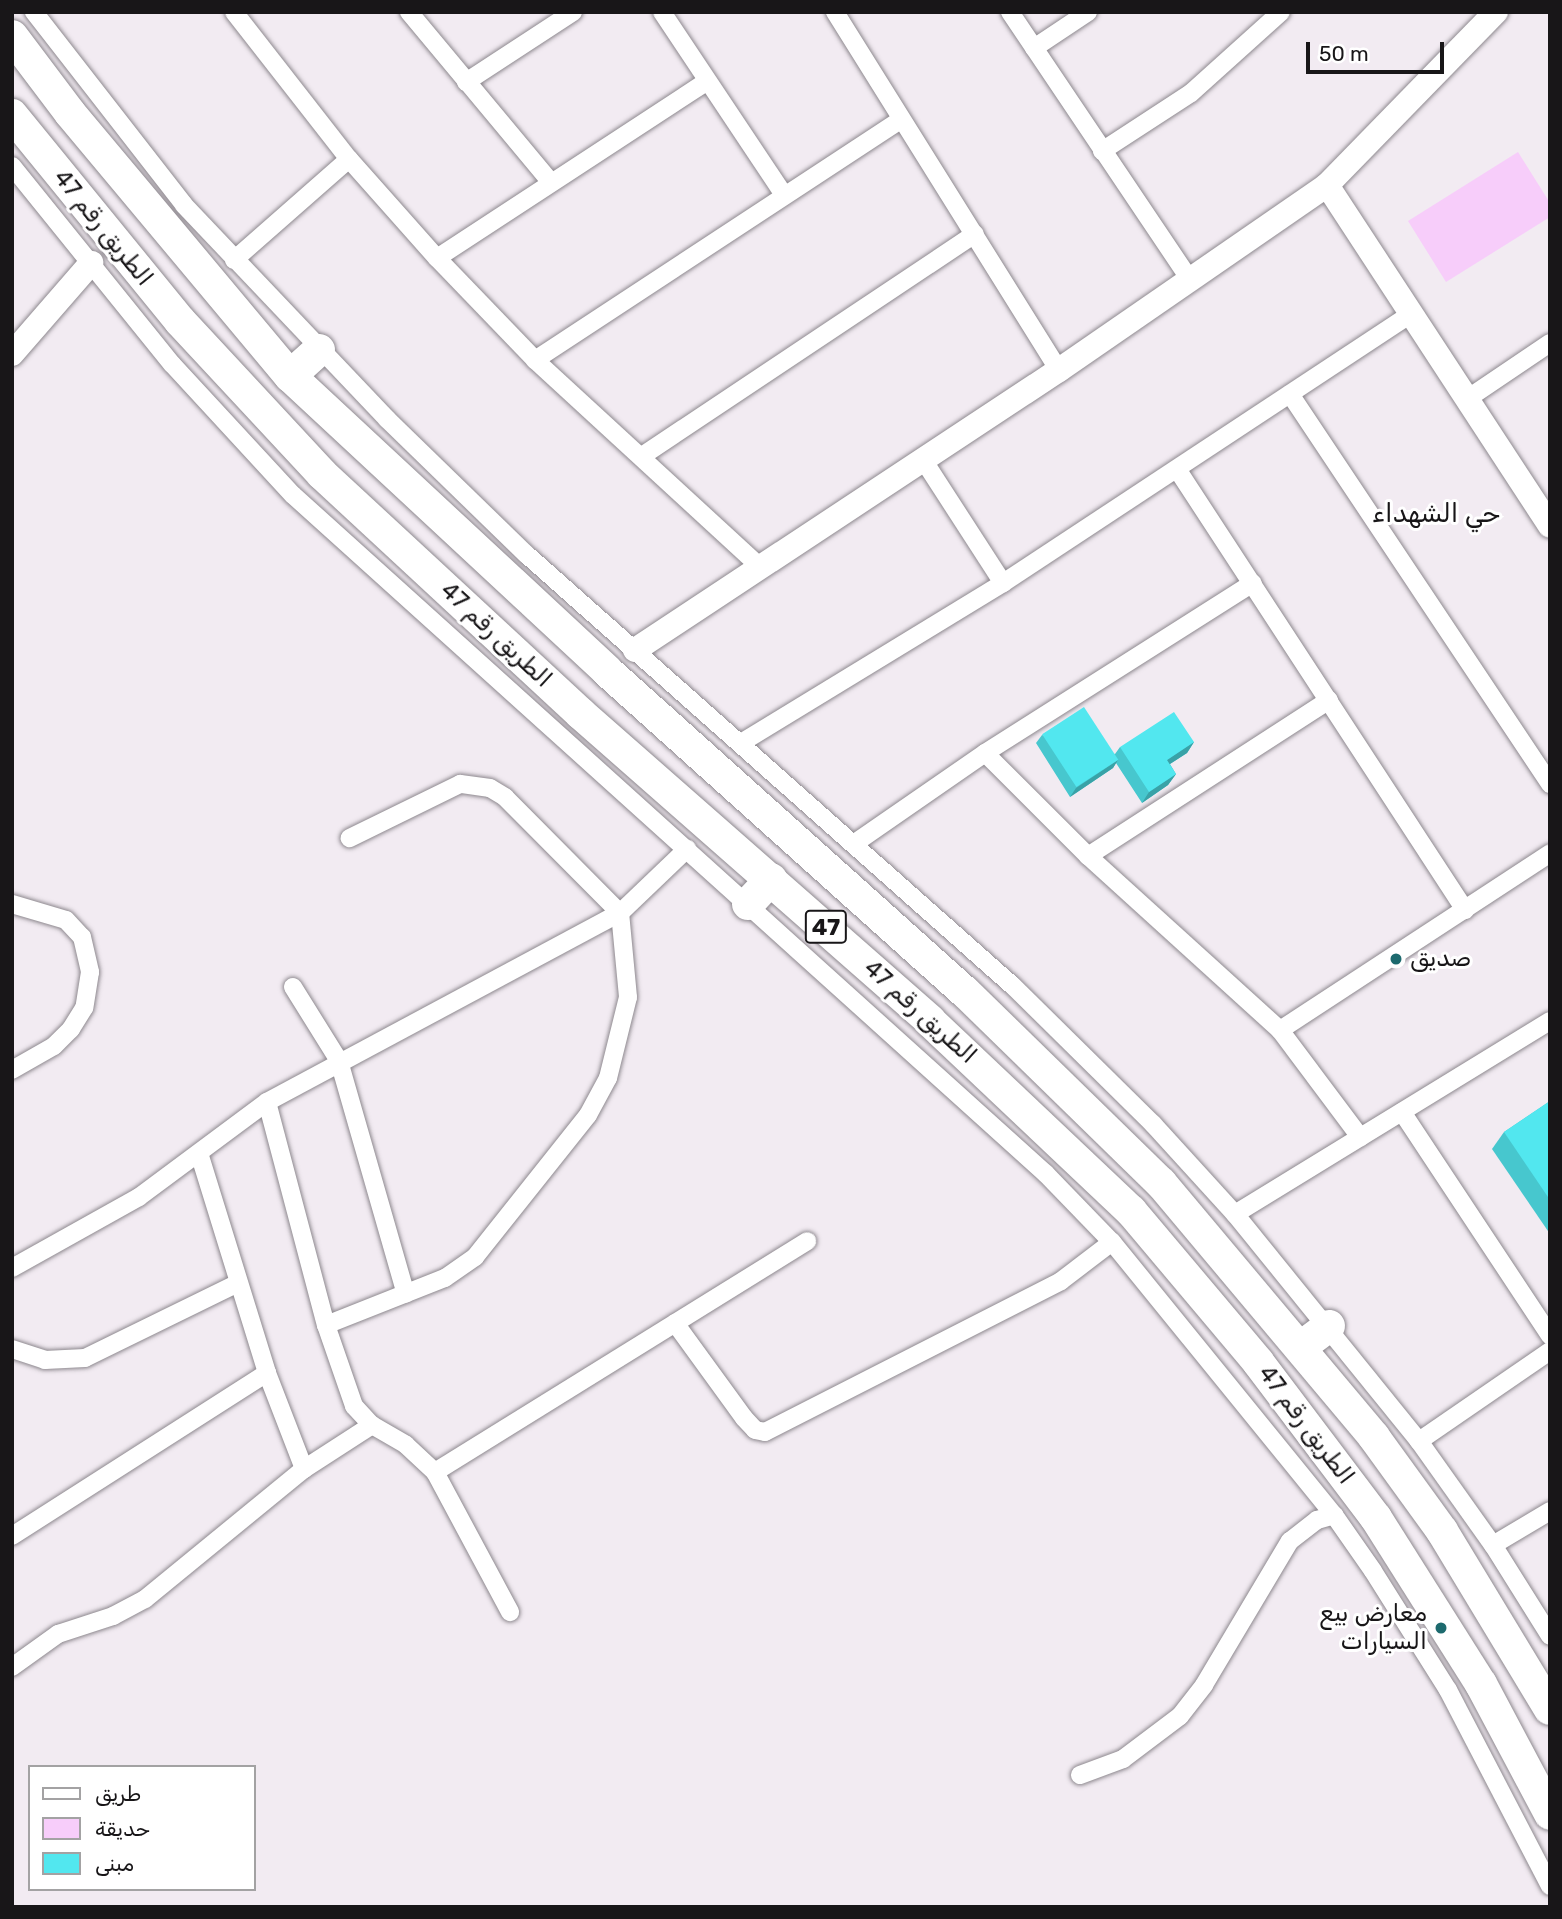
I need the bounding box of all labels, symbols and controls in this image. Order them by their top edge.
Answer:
scale bar [1310,28,1448,72]
text: 50 m [1319,41,1369,66]
street label: الطريق رقم 47 [47,164,159,292]
district label: حي الشهداء [1372,498,1500,530]
street label: الطريق رقم 47 [435,576,557,694]
road number: 47 [803,908,849,946]
place label: صديق [1410,945,1471,973]
marker: صديق [1388,951,1404,967]
street label: الطريق رقم 47 [858,954,982,1070]
street label: الطريق رقم 47 [1252,1360,1360,1490]
place label: معارض بيع السيارات [1320,1600,1427,1656]
marker: معارض بيع السيارات [1433,1620,1449,1636]
legend [28,1765,256,1891]
text: طريق [95,1781,141,1806]
text: حديقة [95,1816,150,1841]
text: مبنى [95,1851,134,1876]

